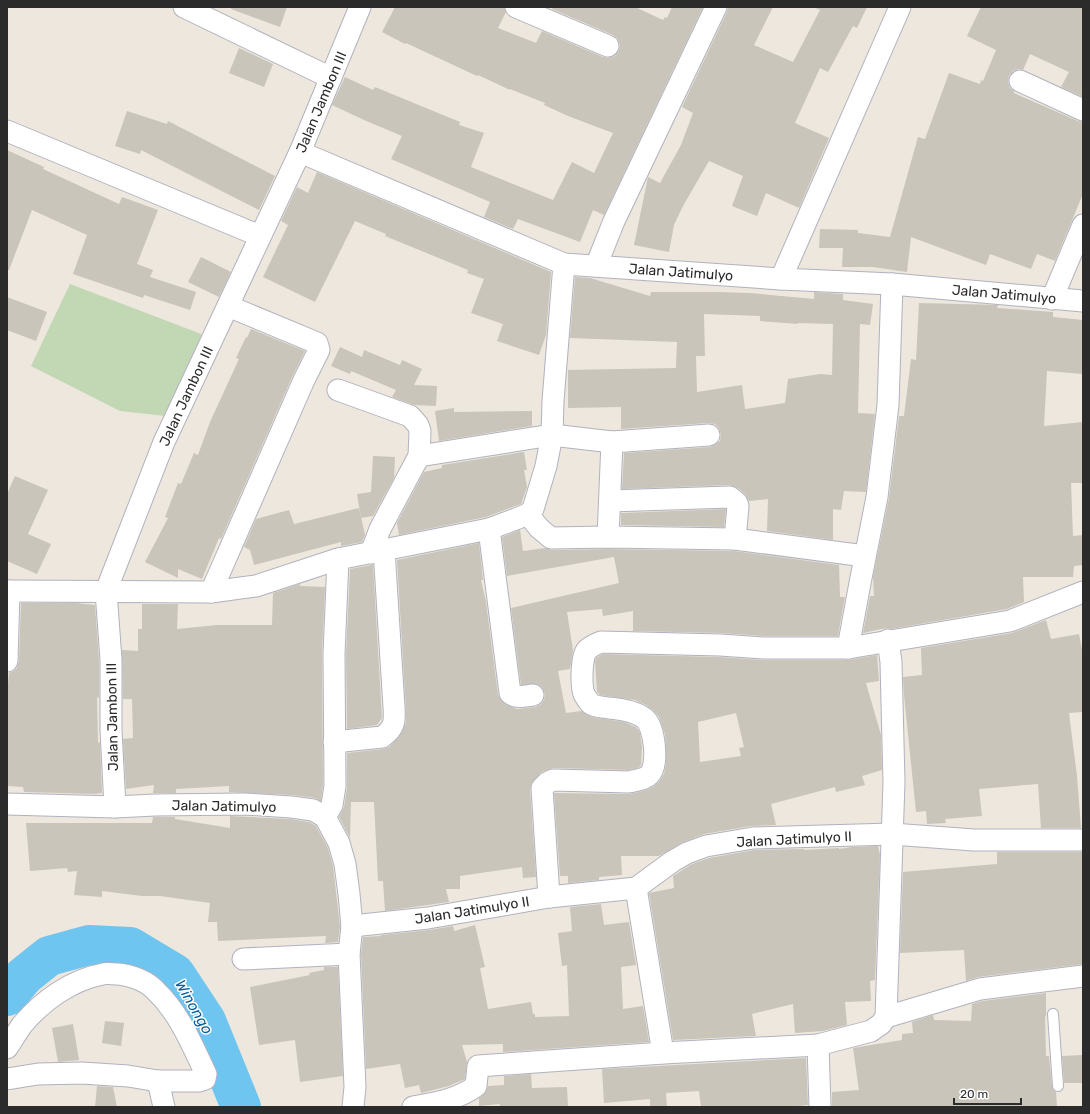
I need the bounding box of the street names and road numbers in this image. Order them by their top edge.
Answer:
street label: Jalan Jambon III [292,49,350,155]
street label: Jalan Jatimulyo [628,260,734,285]
street label: Jalan Jatimulyo [951,281,1057,308]
street label: Jalan Jambon III [156,344,217,449]
street label: Jalan Jambon III [103,663,122,771]
street label: Jalan Jatimulyo [171,797,276,816]
street label: Jalan Jatimulyo II [736,828,852,851]
street label: Jalan Jatimulyo II [414,893,531,928]

